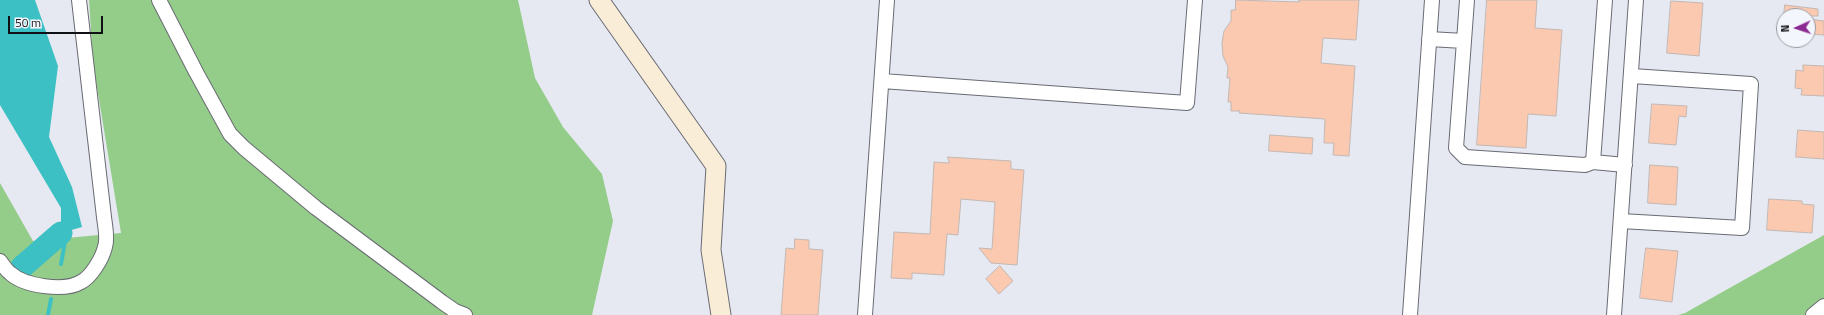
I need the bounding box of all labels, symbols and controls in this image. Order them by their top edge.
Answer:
scale bar [10,8,105,34]
north arrow [1776,8,1816,48]
text: 50 m [15,13,41,32]
text: N [1777,24,1793,33]

